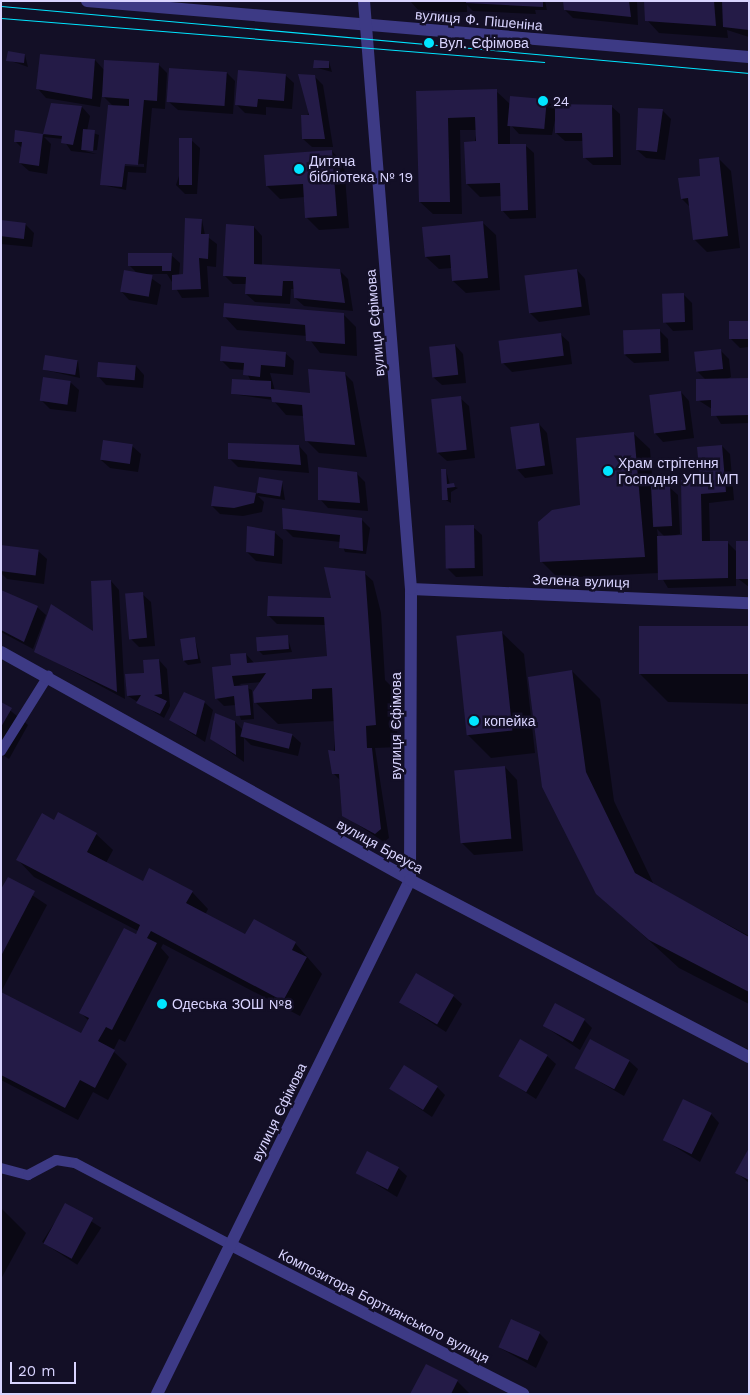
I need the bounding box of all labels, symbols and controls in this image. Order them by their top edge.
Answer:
street label: вулиця Ф. Пішеніна [415,6,543,34]
place label: Вул. Єфімова [439,35,529,51]
marker: Вул. Єфімова [423,37,435,49]
place label: 24 [553,93,569,109]
marker: 24 [537,95,549,107]
place label: Дитяча бібліотека № 19 [309,153,413,186]
marker: Дитяча бібліотека № 19 [293,163,305,175]
street label: вулиця Єфімова [362,269,388,377]
place label: Храм стрітення Господня УПЦ МП [618,455,739,488]
marker: Храм стрітення Господня УПЦ МП [602,465,614,477]
street label: Зелена вулиця [532,571,630,591]
street label: вулиця Єфімова [388,672,404,780]
place label: копейка [484,713,535,729]
marker: копейка [468,715,480,727]
street label: вулиця Бреуса [334,815,426,877]
place label: Одеська ЗОШ №8 [172,996,293,1012]
marker: Одеська ЗОШ №8 [156,998,168,1010]
street label: вулиця Єфімова [248,1060,310,1164]
street label: Композитора Бортнянського вулиця [276,1245,492,1367]
scale bar [12,1352,79,1384]
text: 20 m [18,1362,56,1380]

